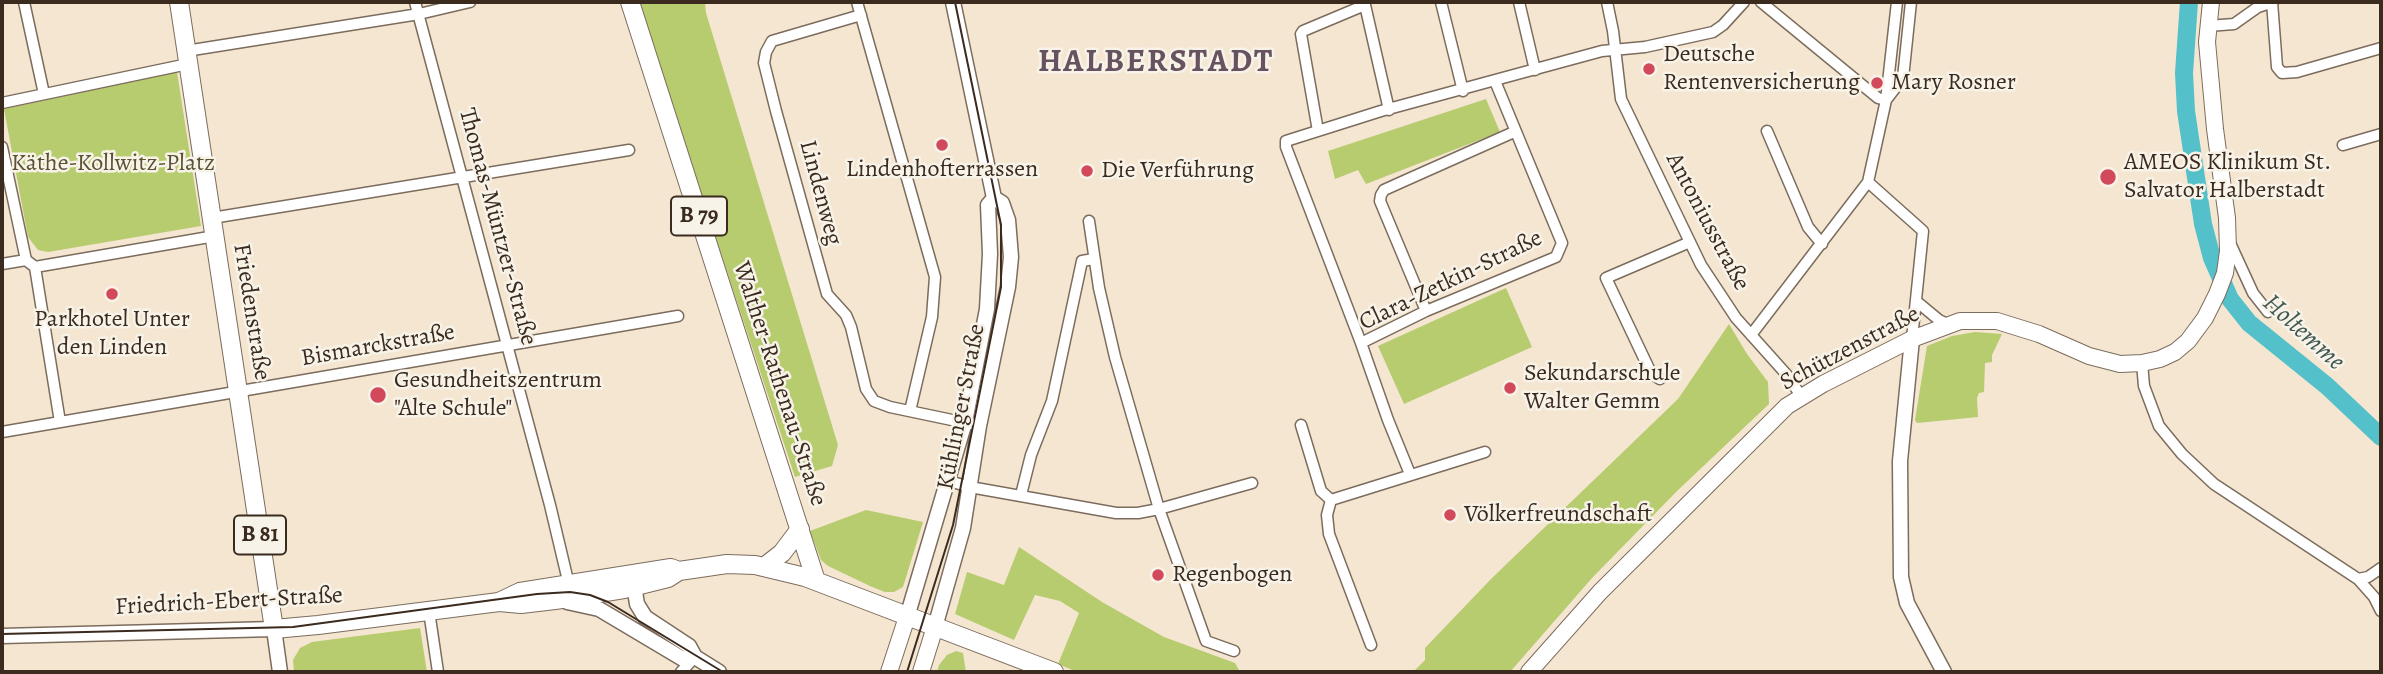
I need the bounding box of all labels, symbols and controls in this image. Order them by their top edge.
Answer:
place label: Deutsche Rentenversicherung [1663,41,1860,97]
district label: HALBERSTADT [1039,44,1273,82]
marker: Deutsche Rentenversicherung [1641,61,1657,77]
place label: Mary Rosner [1891,69,2016,97]
marker: Mary Rosner [1869,75,1885,91]
street label: Thomas-Müntzer-Straße [451,105,543,349]
street label: Lindenweg [792,137,848,249]
marker: Lindenhofterrassen [934,137,950,153]
street label: Antoniusstraße [1659,148,1755,296]
place label: AMEOS Klinikum St. Salvator Halberstadt [2124,149,2331,205]
park label: Käthe-Kollwitz-Platz [11,150,215,178]
place label: Lindenhofterrassen [846,156,1038,184]
place label: Die Verführung [1101,157,1254,185]
marker: Die Verführung [1079,163,1095,179]
marker: AMEOS Klinikum St. Salvator Halberstadt [2098,167,2118,187]
road number: B 79 [671,196,727,236]
street label: Clara-Zetkin-Straße [1355,224,1547,338]
street label: Friedenstraße [226,242,276,382]
street label: Walther-Rathenau-Straße [726,258,832,510]
marker: Parkhotel Unter den Linden [104,286,120,302]
water label: Holtemme [2256,288,2350,378]
street label: Schützenstraße [1775,300,1925,398]
place label: Parkhotel Unter den Linden [34,306,190,362]
street label: Bismarckstraße [299,318,457,374]
street label: Kühlinger Straße [932,322,992,492]
place label: Sekundarschule Walter Gemm [1524,360,1681,416]
place label: Gesundheitszentrum "Alte Schule" [394,367,602,423]
marker: Sekundarschule Walter Gemm [1502,380,1518,396]
marker: Gesundheitszentrum "Alte Schule" [368,385,388,405]
place label: Völkerfreundschaft [1464,501,1652,529]
marker: Völkerfreundschaft [1442,507,1458,523]
road number: B 81 [234,516,286,554]
place label: Regenbogen [1172,561,1292,589]
marker: Regenbogen [1150,567,1166,583]
street label: Friedrich-Ebert-Straße [114,582,344,622]

